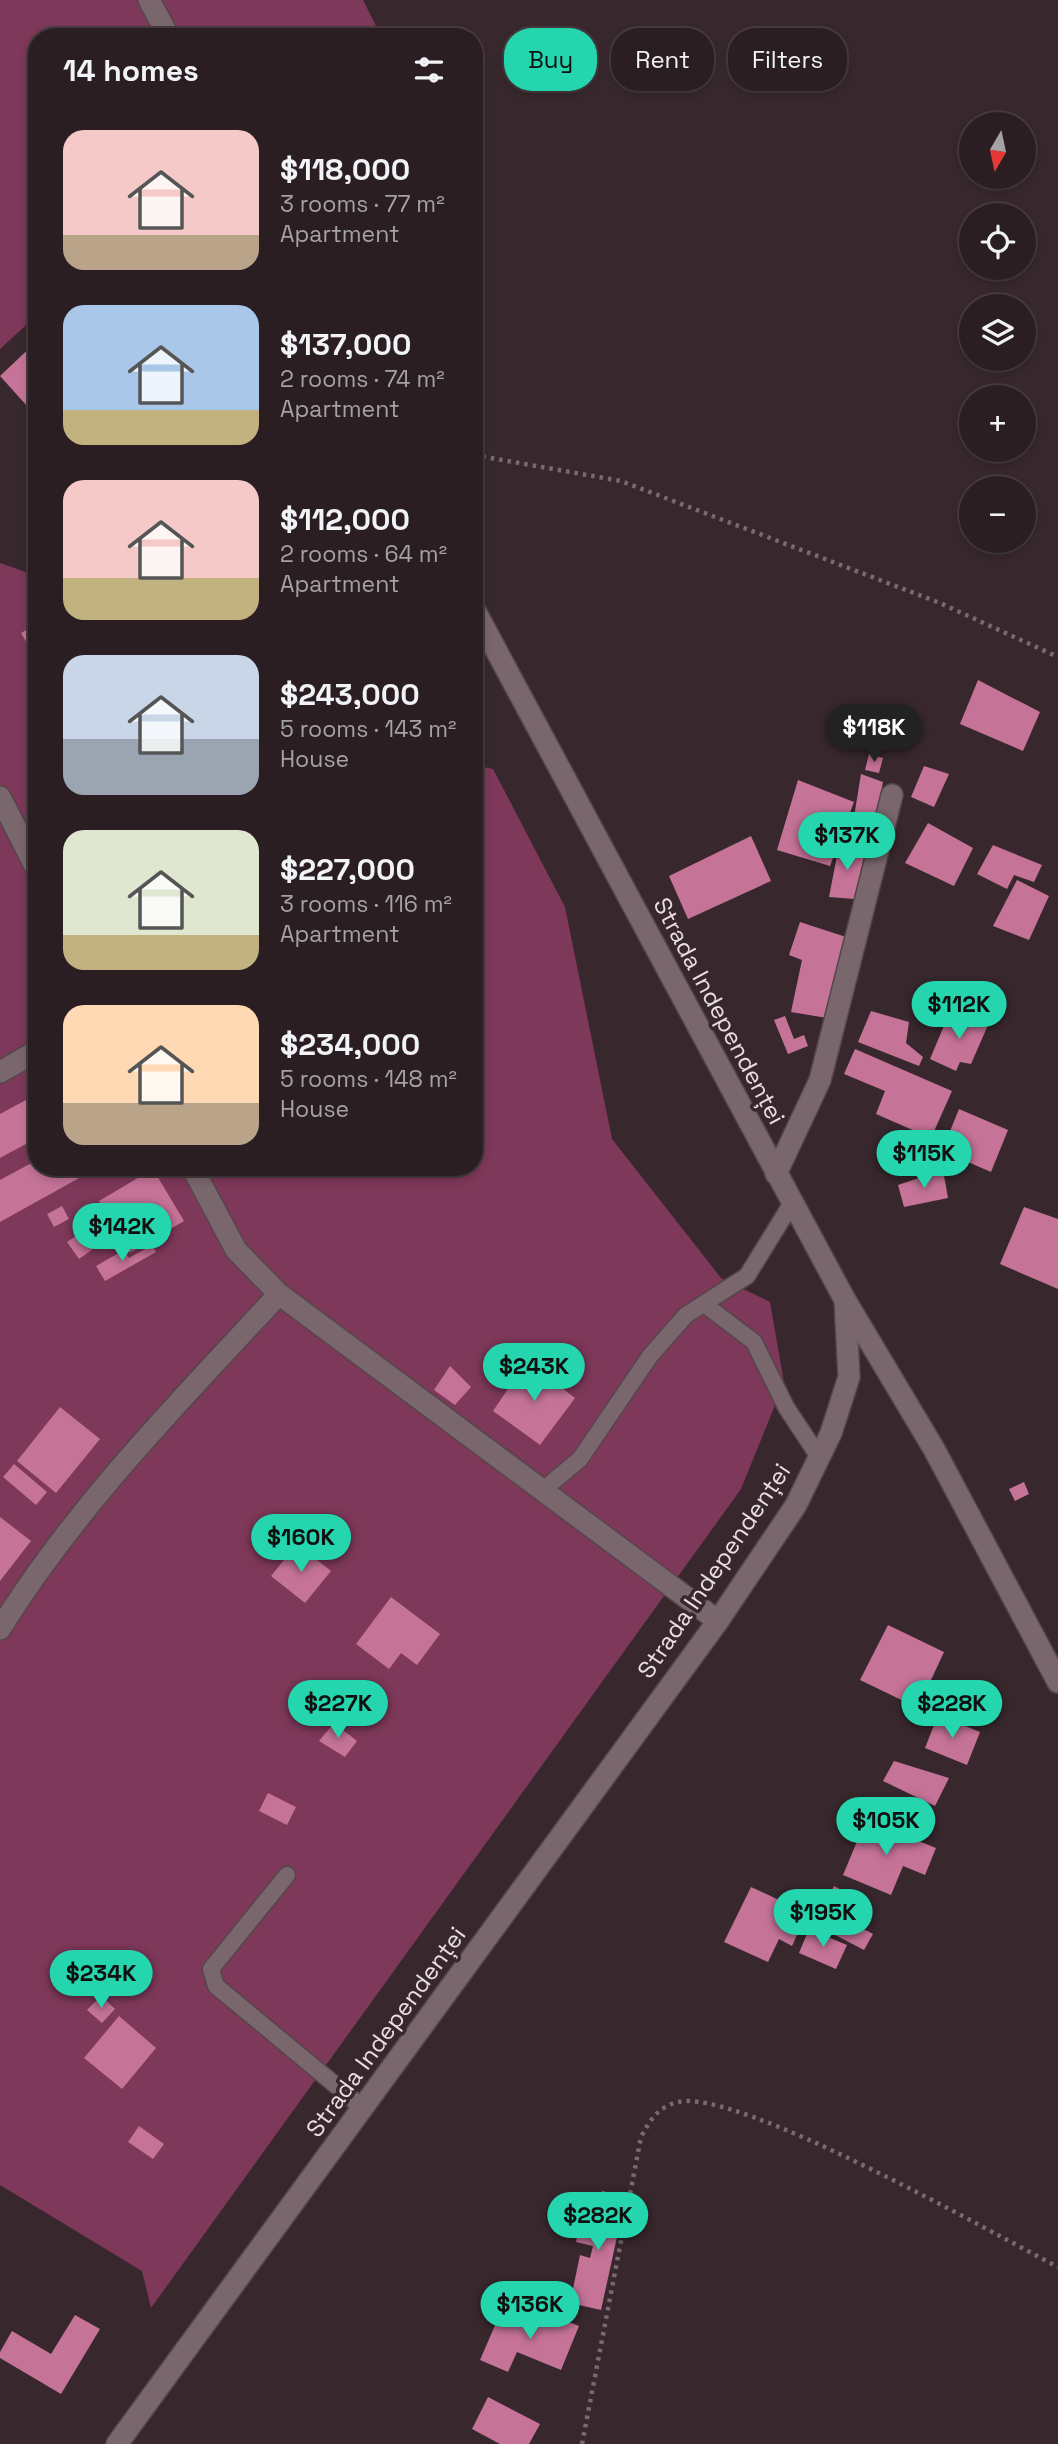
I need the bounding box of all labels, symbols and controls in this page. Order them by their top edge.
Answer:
chip: Buy [504,28,597,91]
chip: Rent [611,28,714,91]
chip: Filters [728,28,847,91]
text: 14 homes [63,51,199,90]
icon: filters [410,51,448,89]
north arrow [959,112,1036,189]
map controls [959,112,1036,553]
text: $118,000 [280,150,410,189]
icon: home [119,158,203,242]
text: 3 rooms · 77 m² [280,189,445,219]
button: locate [959,203,1036,280]
text: Apartment [280,219,400,249]
button: layers [959,294,1036,371]
text: $137,000 [280,325,411,364]
icon: home [119,333,203,417]
text: 2 rooms · 74 m² [280,364,445,394]
button: + [959,385,1036,462]
text: Apartment [280,394,400,424]
button: − [959,476,1036,553]
text: $112,000 [280,500,410,539]
icon: home [119,508,203,592]
text: 2 rooms · 64 m² [280,539,447,569]
text: Apartment [280,569,400,599]
text: $243,000 [280,675,420,714]
icon: home [119,683,203,767]
pin: $118K [825,704,923,764]
text: $118K [843,712,905,742]
text: 5 rooms · 143 m² [280,714,456,744]
text: House [280,744,349,774]
pin: $137K [798,812,896,872]
text: $137K [814,820,880,850]
text: $227,000 [280,850,415,889]
icon: home [119,858,203,942]
text: 3 rooms · 116 m² [280,889,452,919]
street label: Strada Independenței [646,892,792,1130]
text: Apartment [280,919,400,949]
pin: $112K [910,982,1008,1041]
text: $112K [928,989,990,1019]
text: $234,000 [280,1025,420,1064]
icon: home [119,1033,203,1117]
text: 5 rooms · 148 m² [280,1064,457,1094]
text: House [280,1094,349,1124]
pin: $115K [875,1130,973,1190]
text: $115K [893,1138,955,1168]
pin: $142K [73,1204,171,1263]
text: $142K [88,1211,156,1241]
pin: $243K [485,1344,583,1403]
text: $243K [499,1351,569,1381]
street label: Strada Independenței [630,1457,797,1684]
pin: $160K [252,1514,350,1574]
text: $160K [267,1522,335,1552]
pin: $227K [289,1680,387,1740]
pin: $228K [903,1680,1001,1740]
text: $227K [304,1688,372,1718]
text: $228K [917,1688,987,1718]
pin: $105K [837,1798,935,1857]
text: $105K [852,1805,920,1835]
pin: $195K [774,1890,872,1949]
text: $195K [790,1897,856,1927]
street label: Strada Independenței [299,1920,472,2143]
pin: $234K [52,1951,150,2010]
text: $234K [66,1958,136,1988]
pin: $282K [549,2192,647,2252]
text: $282K [563,2200,633,2230]
pin: $136K [481,2282,579,2341]
text: $136K [497,2289,563,2319]

